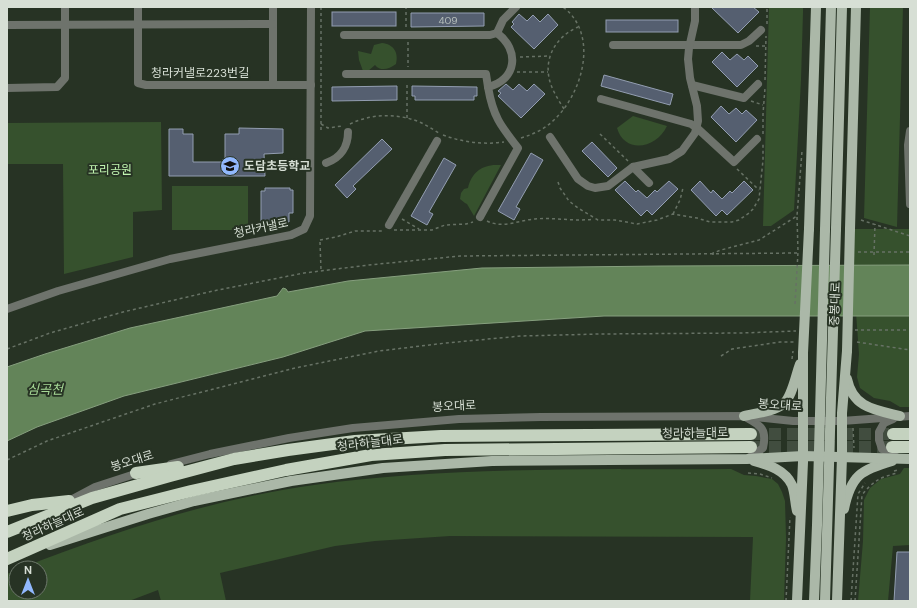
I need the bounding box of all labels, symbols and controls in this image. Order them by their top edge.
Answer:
house number: 409 [438,14,458,27]
street label: 청라커낼로223번길 [151,65,249,81]
school or university icon: 도담초등학교 [219,155,241,177]
place label: 도담초등학교 [244,158,310,174]
park label: 포리공원 [88,162,132,178]
street label: 청라커낼로 [232,214,290,242]
street label: 중봉대로 [826,282,844,326]
water label: 심곡천 [27,381,64,398]
street label: 봉오대로 [757,395,803,415]
street label: 봉오대로 [432,397,476,415]
street label: 청라하늘대로 [662,424,728,442]
street label: 청라하늘대로 [336,431,404,455]
street label: 봉오대로 [109,447,155,475]
street label: 청라하늘대로 [19,503,87,545]
north arrow [8,560,48,600]
text: N [24,563,32,577]

